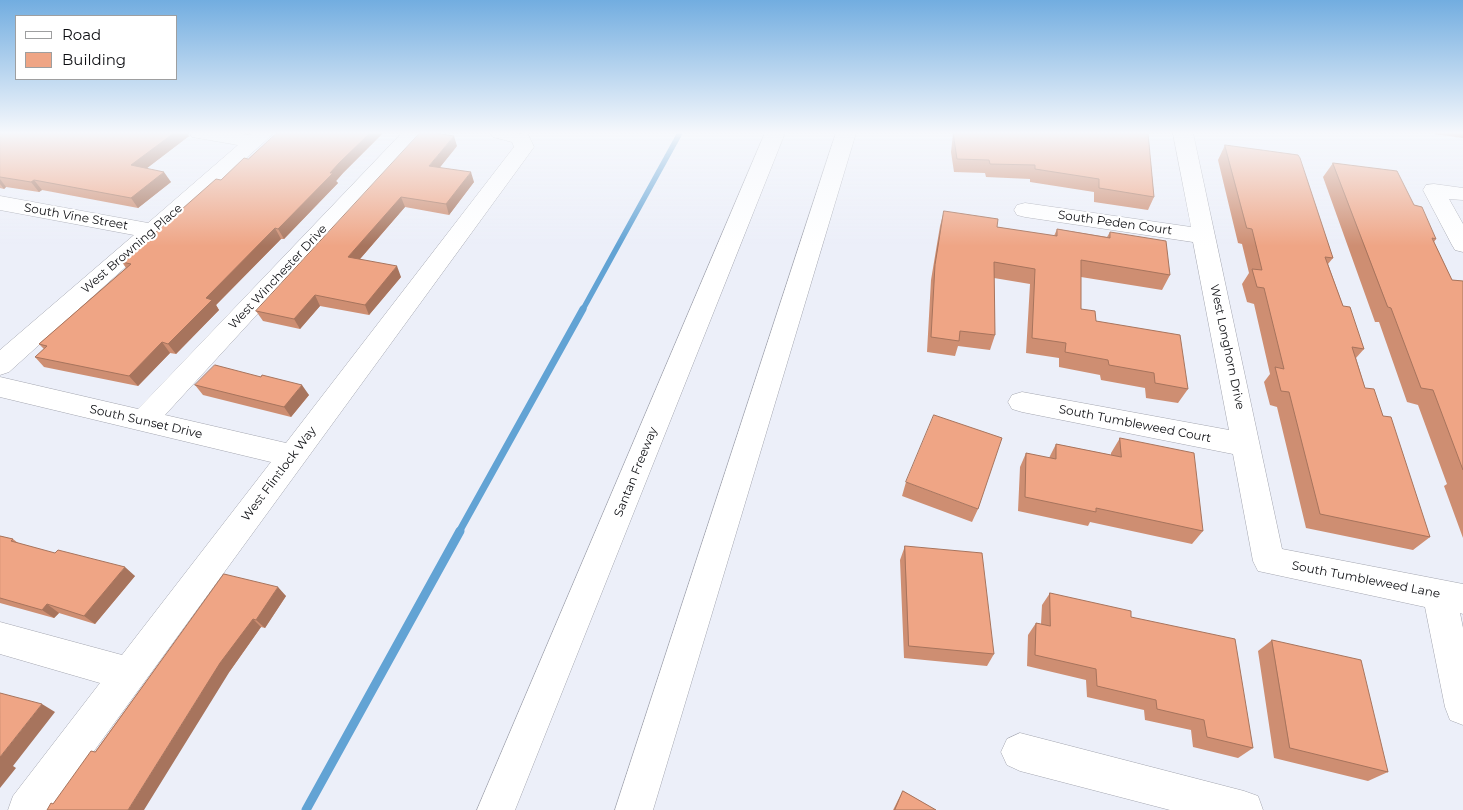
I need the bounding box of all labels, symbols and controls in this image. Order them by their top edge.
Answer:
legend [15,15,178,80]
text: Road [62,25,101,44]
text: Building [62,50,126,69]
street label: South Vine Street [23,201,129,233]
street label: West Browning Place [79,201,185,297]
street label: South Peden Court [1057,208,1173,238]
street label: West Winchester Drive [226,222,330,332]
street label: West Longhorn Drive [1207,283,1247,411]
street label: South Sunset Drive [88,402,204,442]
street label: South Tumbleweed Court [1058,402,1212,446]
street label: West Flintlock Way [239,424,319,524]
street label: Santan Freeway [611,425,661,519]
street label: South Tumbleweed Lane [1291,559,1441,601]

